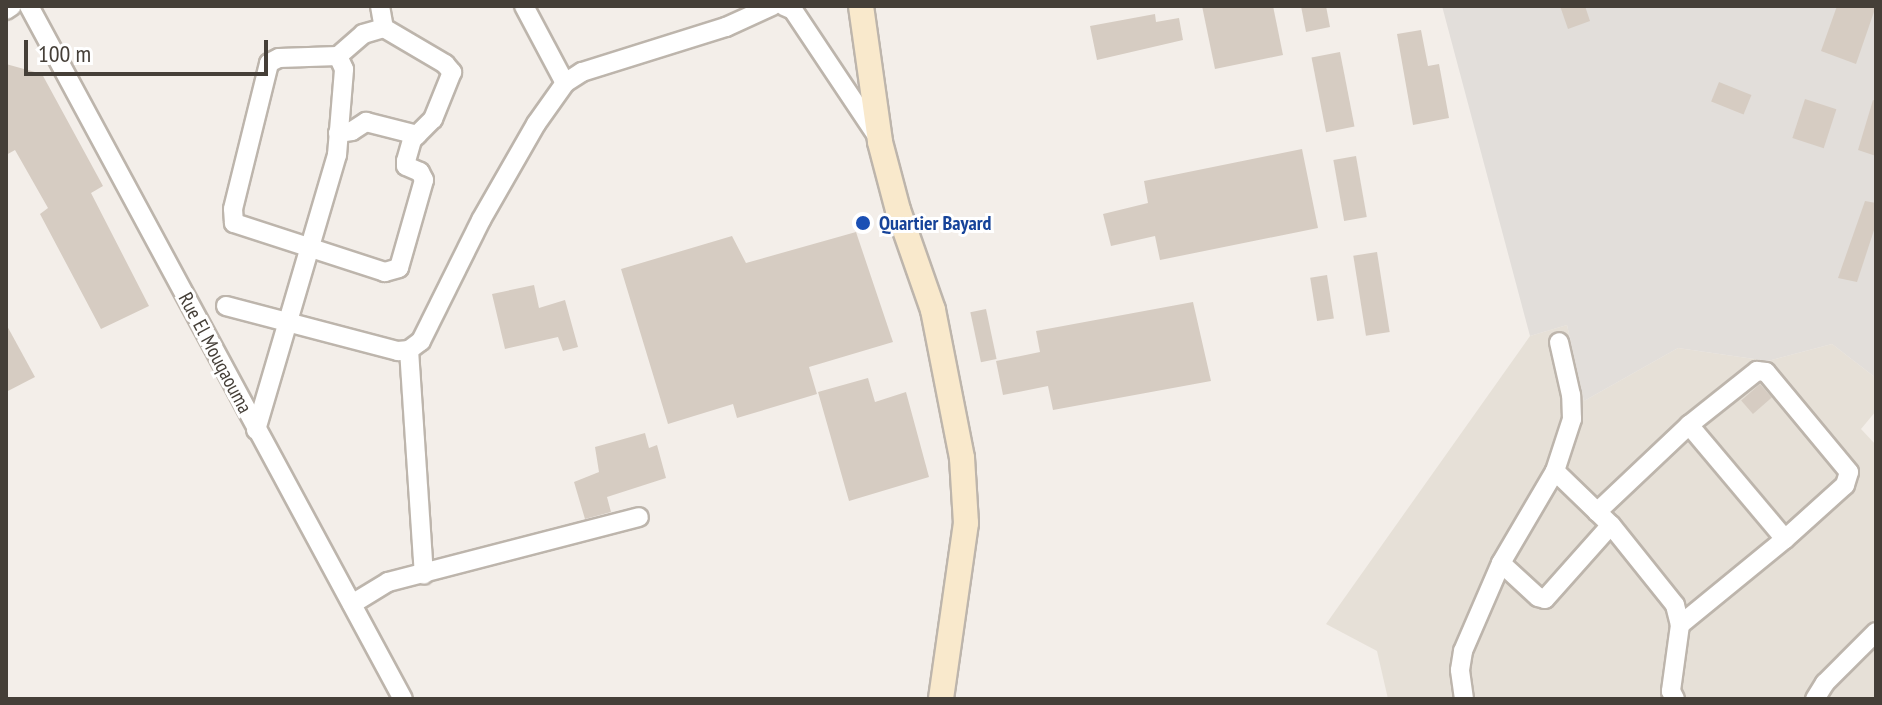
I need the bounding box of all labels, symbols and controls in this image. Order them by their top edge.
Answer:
scale bar [28,24,272,74]
text: 100 m [38,38,91,69]
place label: Quartier Bayard [879,211,992,235]
marker: Quartier Bayard [854,214,872,232]
street label: Rue El Mouqaouma [173,289,257,417]

